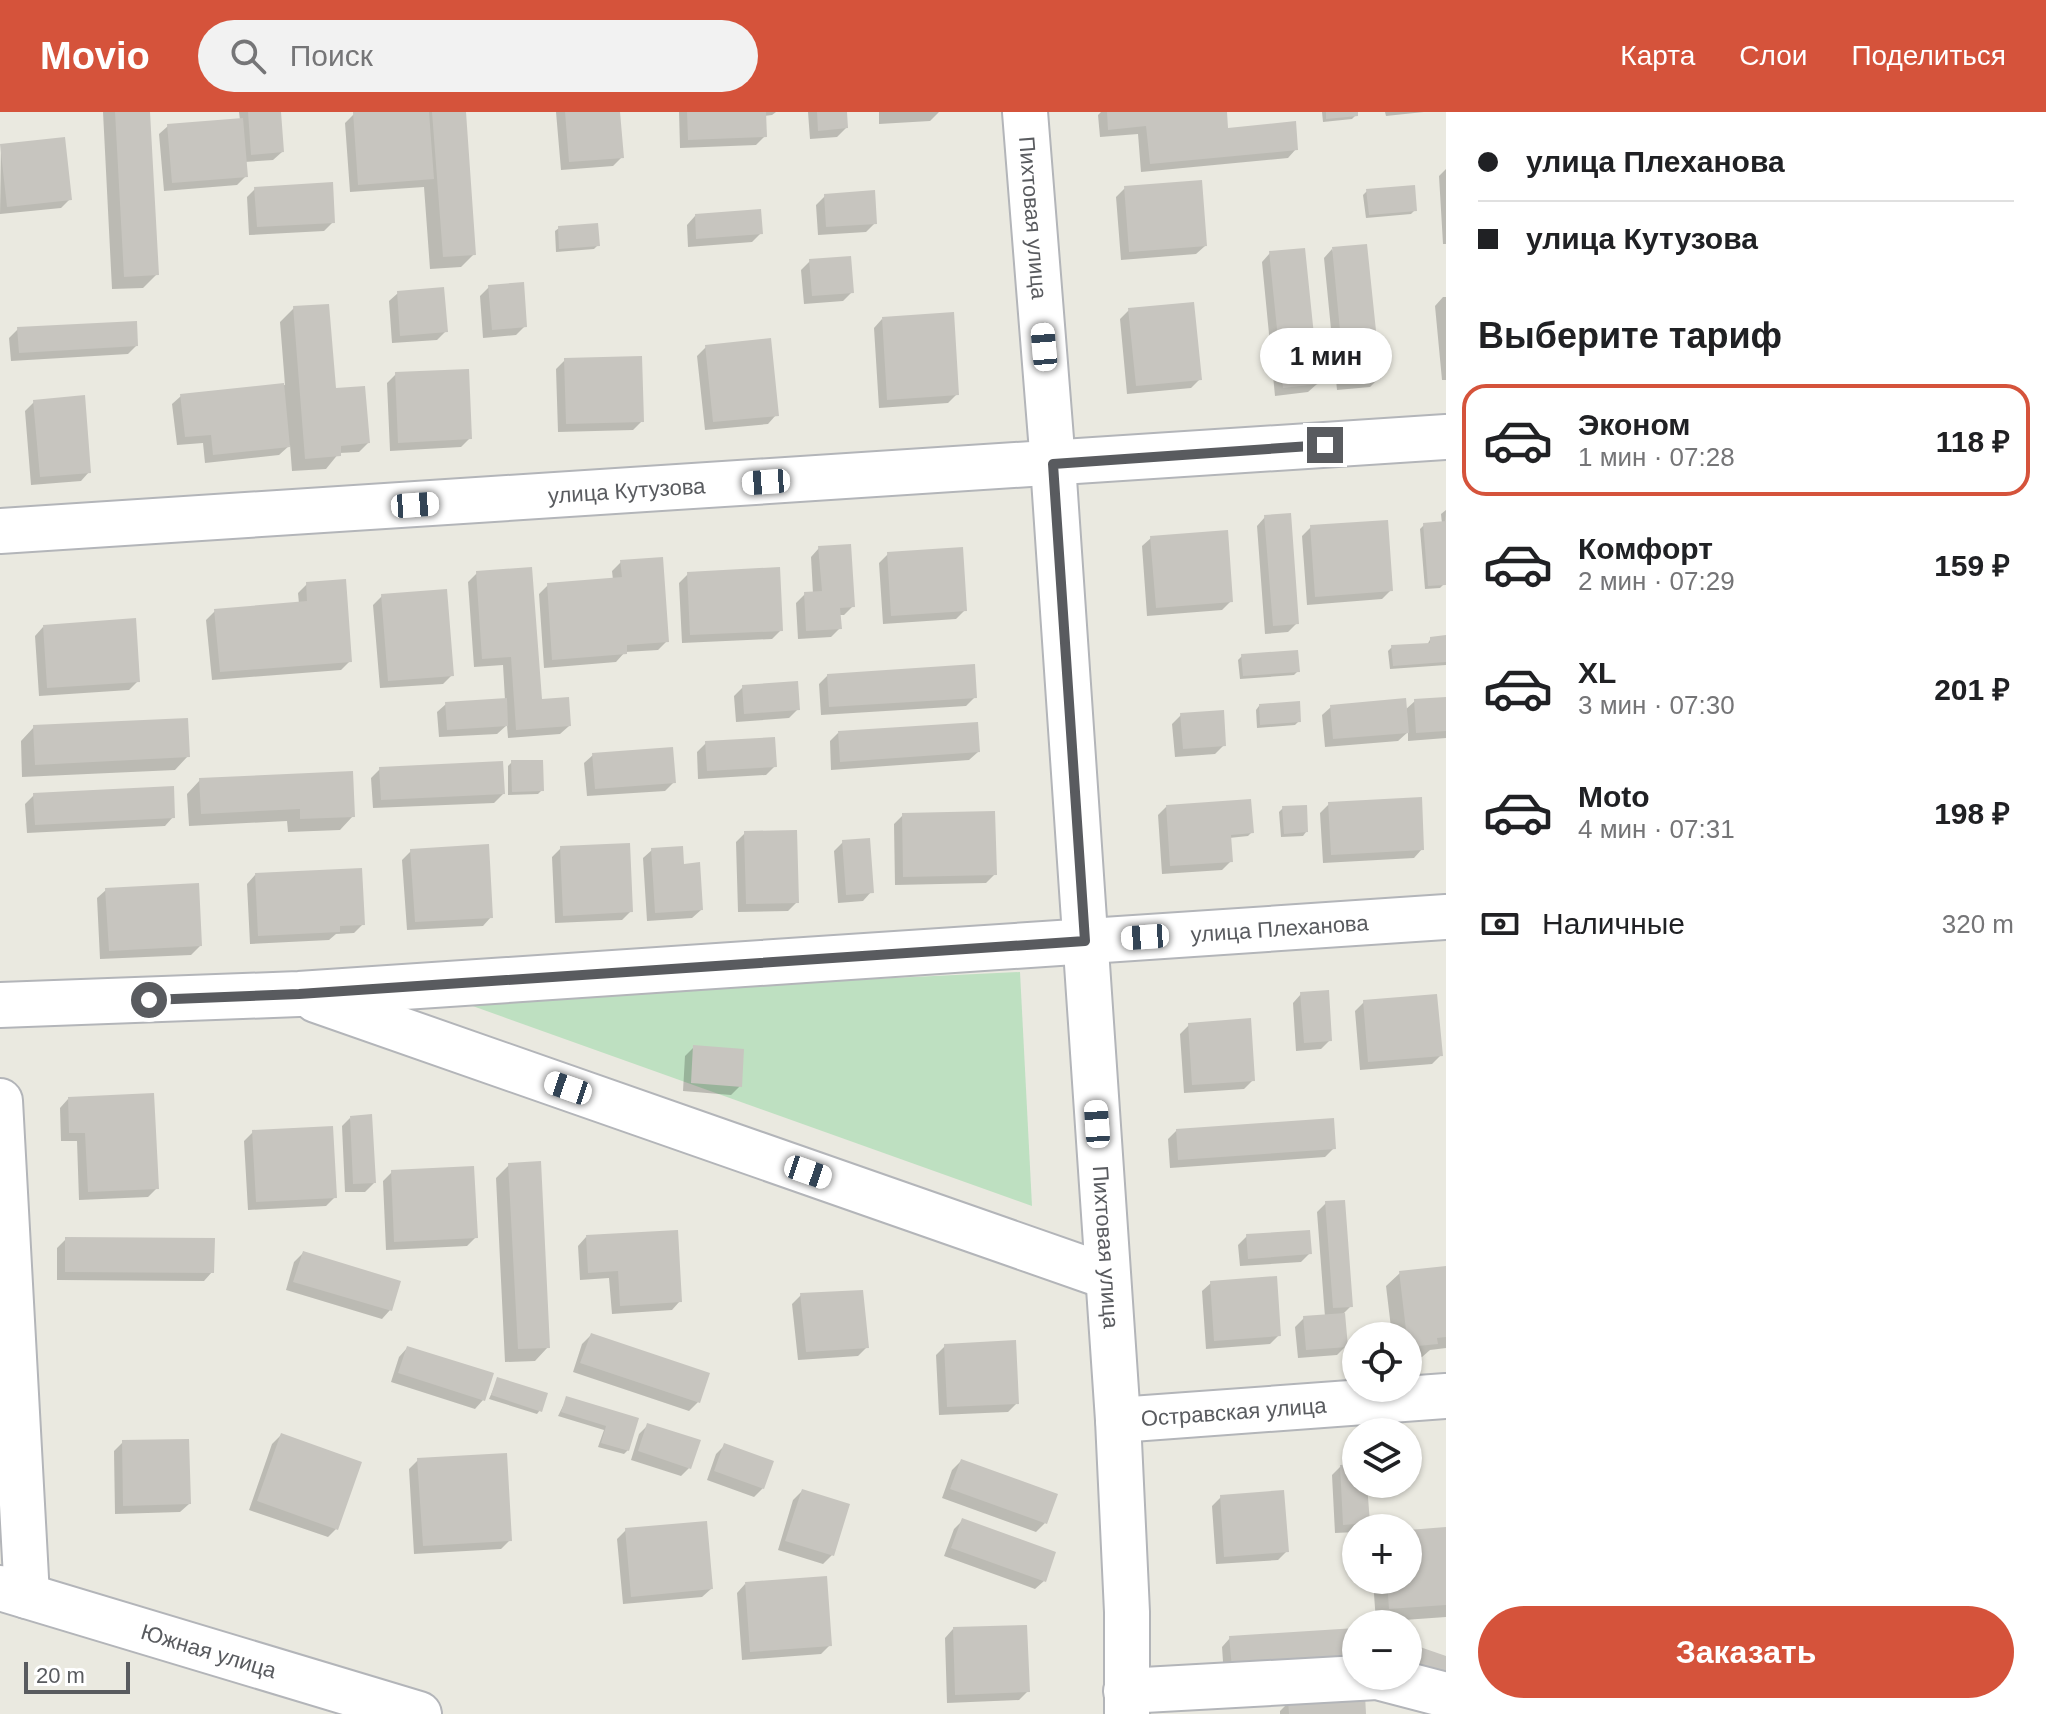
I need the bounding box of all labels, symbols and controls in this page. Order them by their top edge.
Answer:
search box [198,20,758,92]
icon: search [226,34,270,78]
text: Movio [40,35,150,77]
text: Поиск [290,39,373,72]
text: Карта [1620,40,1695,71]
text: Слои [1739,40,1807,71]
text: Поделиться [1851,40,2006,71]
street label: Пихтовая улица [1014,135,1052,301]
text: улица Плеханова [1526,145,1785,178]
text: улица Кутузова [1526,222,1758,255]
text: Выберите тариф [1478,315,1782,356]
car [1030,322,1058,372]
callout: 1 мин [1259,329,1391,385]
text: 1 мин [1290,341,1362,371]
icon: car [1482,404,1554,476]
text: Эконом [1578,408,1691,441]
text: 118 ₽ [1936,425,2010,458]
route end [1307,427,1343,463]
text: 1 мин · 07:28 [1578,442,1735,472]
car [741,468,791,496]
street label: улица Кутузова [547,473,707,508]
car [390,491,440,519]
icon: car [1482,528,1554,600]
text: Комфорт [1578,532,1713,565]
text: 159 ₽ [1934,549,2010,582]
text: 2 мин · 07:29 [1578,566,1735,596]
icon: car [1482,652,1554,724]
text: XL [1578,656,1616,689]
text: 201 ₽ [1934,673,2010,706]
text: 3 мин · 07:30 [1578,690,1735,720]
icon: car [1482,776,1554,848]
text: Moto [1578,780,1650,813]
text: 198 ₽ [1934,797,2010,830]
text: 4 мин · 07:31 [1578,814,1735,844]
icon: cash [1478,902,1522,946]
text: Наличные [1542,907,1685,940]
text: 320 m [1942,909,2014,939]
street label: улица Плеханова [1190,910,1370,947]
car [1120,923,1170,951]
route start [131,982,167,1018]
car [541,1069,595,1107]
car [1083,1099,1111,1149]
car [781,1153,835,1191]
street label: Пихтовая улица [1088,1165,1124,1330]
map controls [1342,1322,1422,1690]
button: locate [1342,1322,1422,1402]
street label: Остравская улица [1140,1393,1328,1431]
button: layers [1342,1418,1422,1498]
button: + [1342,1514,1422,1594]
button: Заказать [1478,1606,2014,1698]
button: − [1342,1610,1422,1690]
street label: Южная улица [138,1619,280,1684]
scale bar [24,1658,130,1694]
text: 20 m [36,1663,85,1688]

